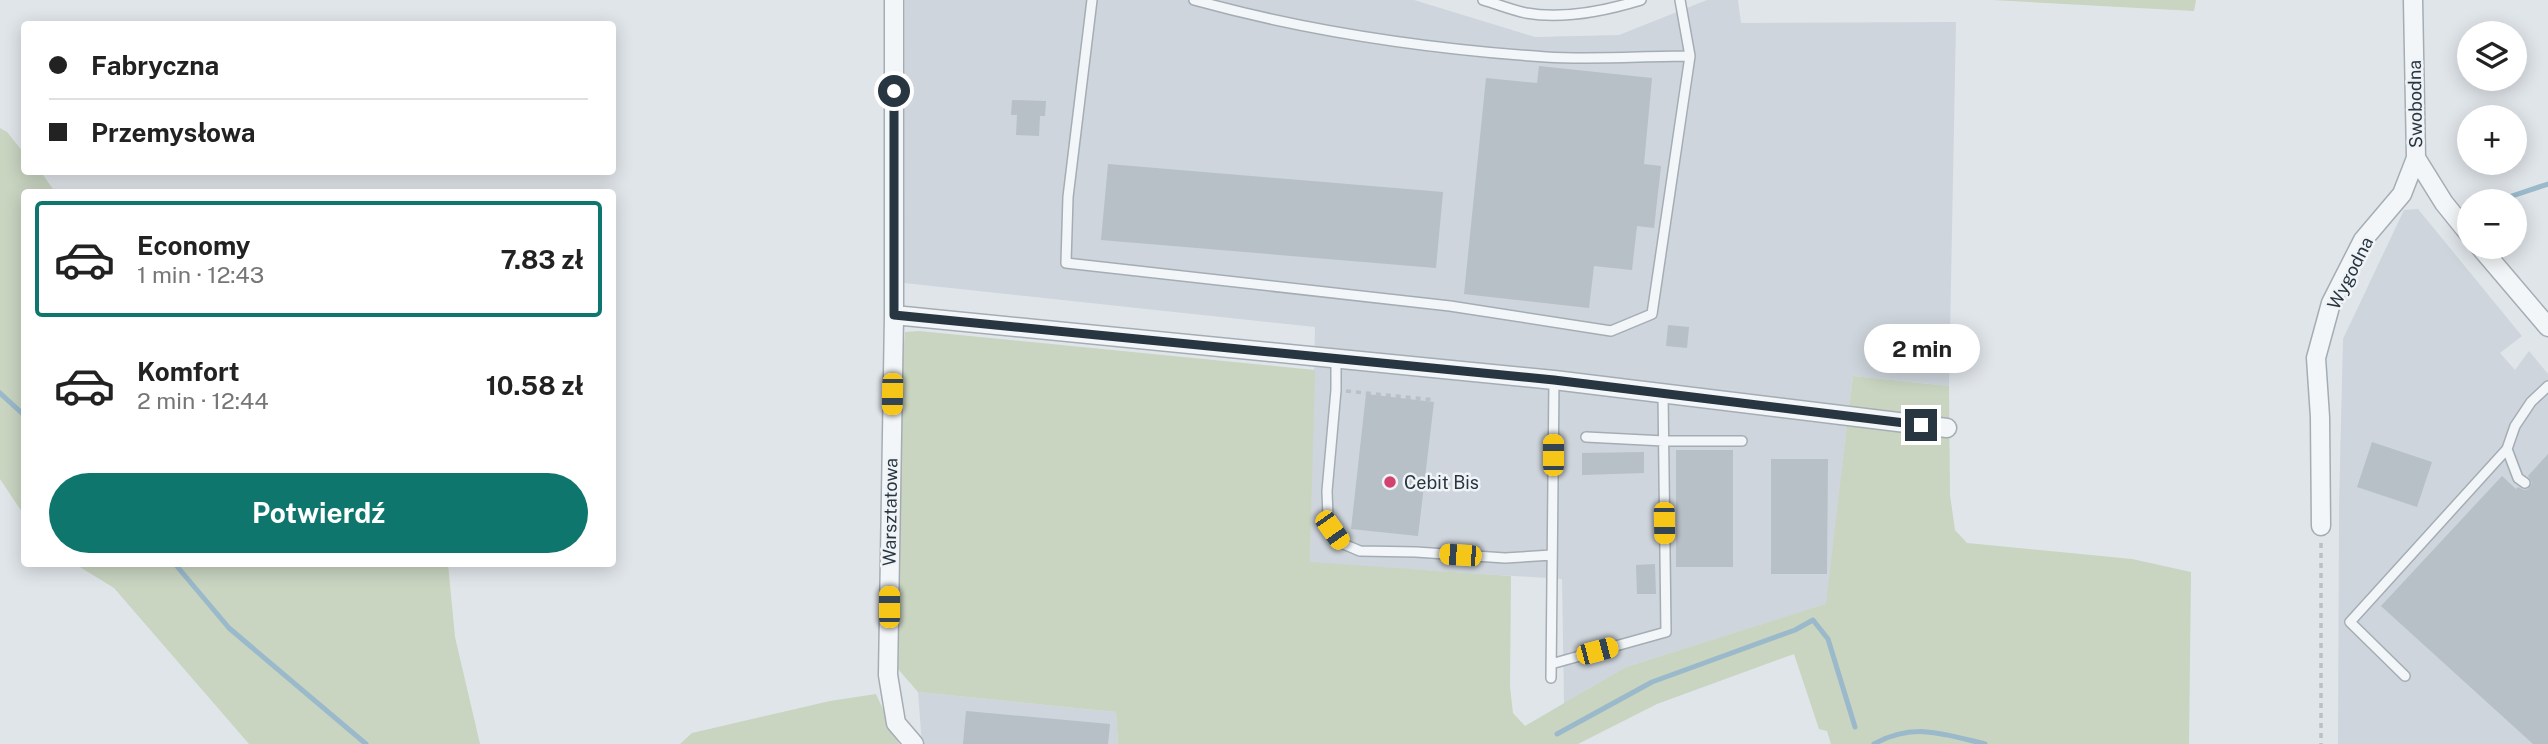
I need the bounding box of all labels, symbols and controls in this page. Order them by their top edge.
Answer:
map controls [2457,21,2527,259]
button: layers [2457,21,2527,91]
text: Fabryczna [91,50,219,81]
street label: Swobodna [2404,60,2426,148]
route start [878,75,910,107]
button: + [2457,105,2527,175]
text: Przemysłowa [91,117,255,148]
button: − [2457,189,2527,259]
icon: car [53,228,116,291]
text: Economy [137,230,250,261]
street label: Wygodna [2323,233,2377,313]
text: 7.83 zł [501,244,584,275]
text: 1 min · 12:43 [137,261,264,288]
callout: 2 min [1863,324,1979,372]
text: 2 min [1892,335,1952,362]
icon: car [53,354,116,417]
text: Komfort [137,356,239,387]
text: 10.58 zł [486,370,584,401]
car [882,373,903,415]
text: 2 min · 12:44 [137,387,269,414]
route end [1905,409,1937,441]
car [1543,434,1564,476]
street label: Warsztatowa [879,458,901,566]
place label: Cebit Bis [1404,472,1479,493]
button: Potwierdź [49,473,588,553]
marker: Cebit Bis [1382,474,1398,490]
car [1654,502,1675,544]
car [1312,507,1353,553]
car [1439,543,1482,567]
car [879,586,900,628]
car [1574,635,1621,667]

